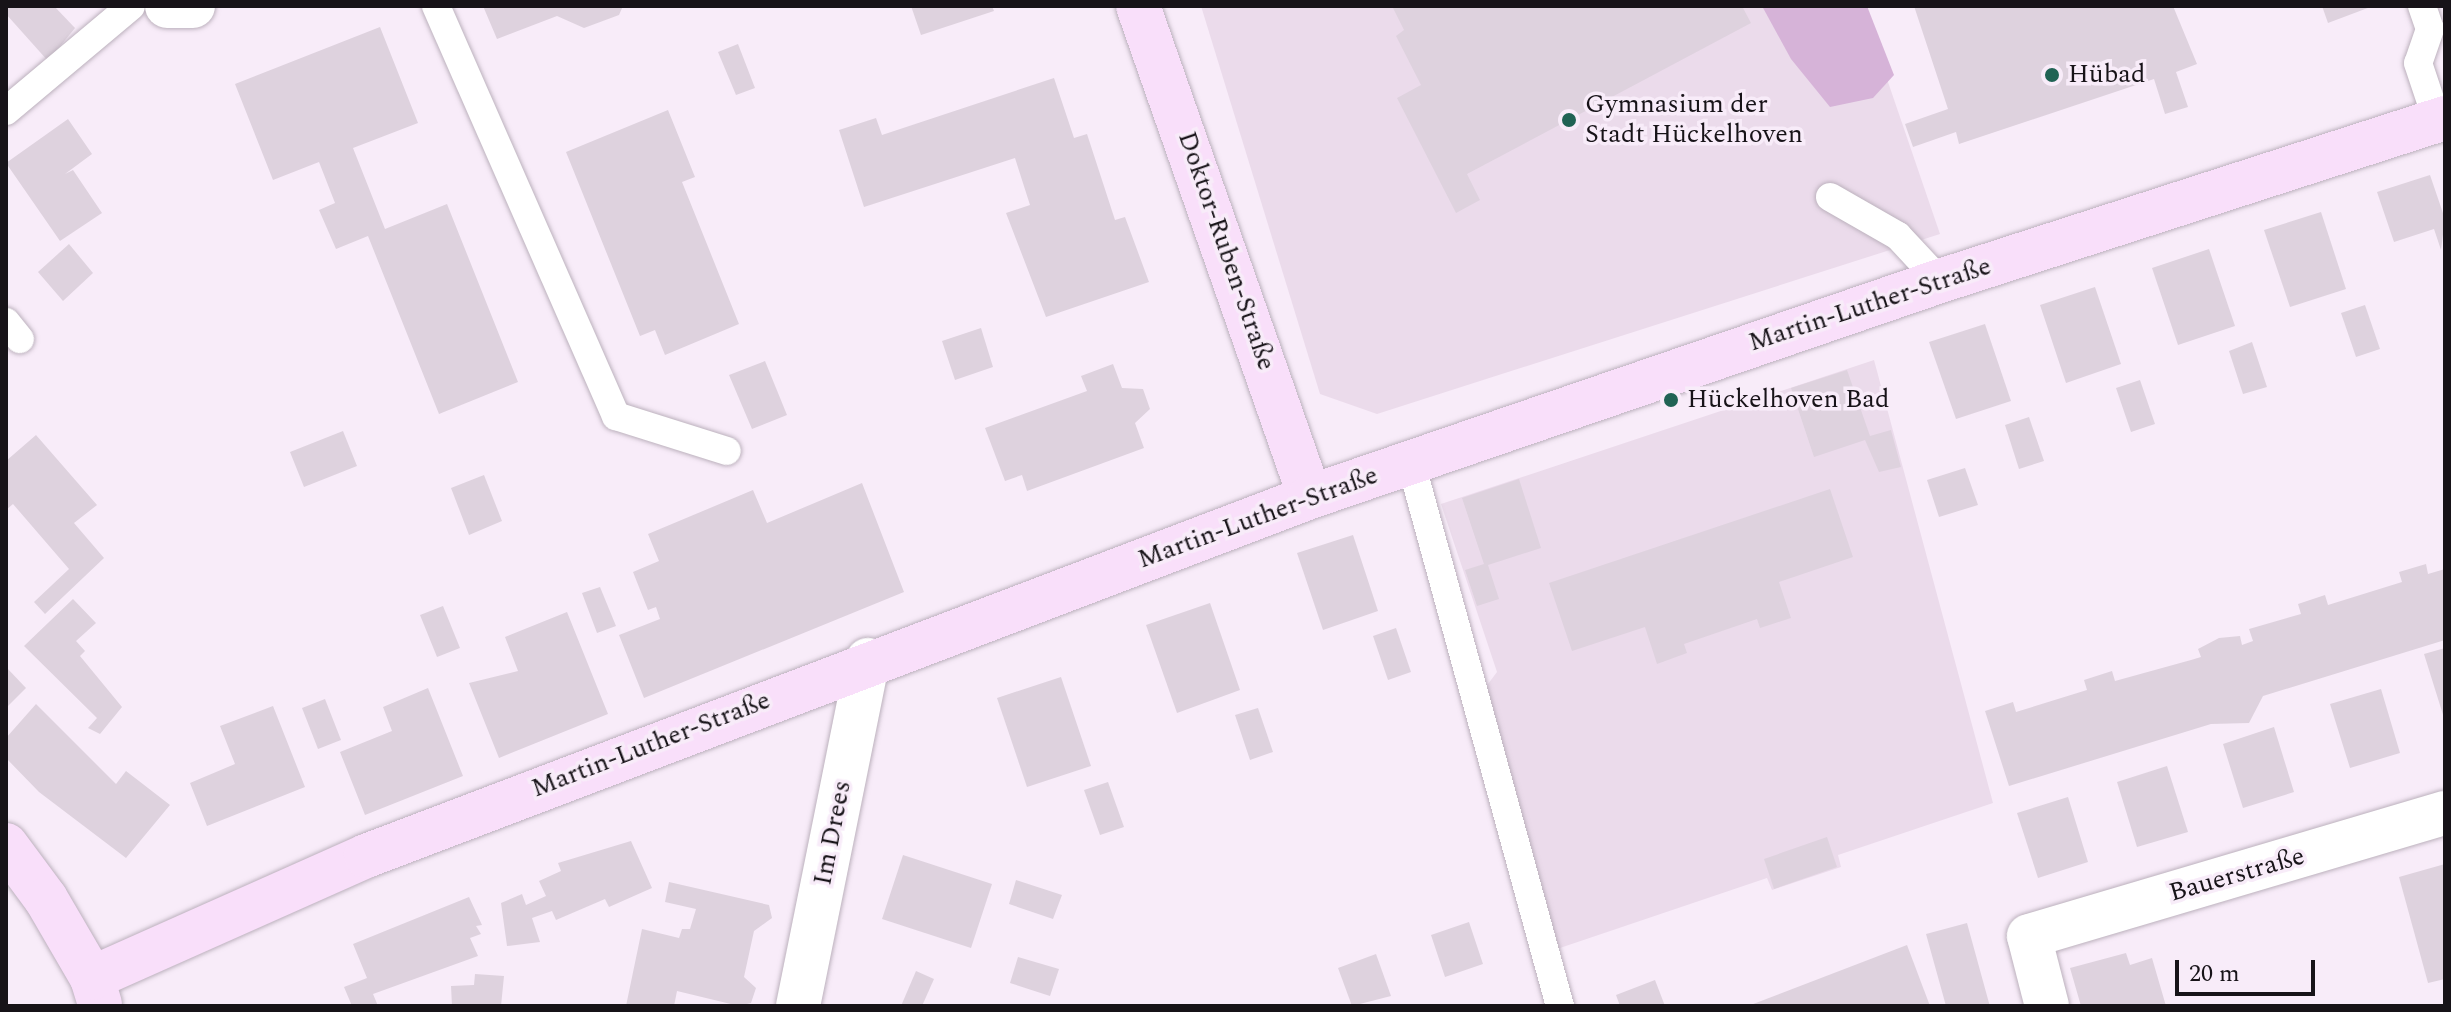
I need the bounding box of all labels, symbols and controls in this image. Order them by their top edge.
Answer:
place label: Hübad [2068,59,2146,91]
marker: Hübad [2043,66,2061,84]
place label: Gymnasium der Stadt Hückelhoven [1585,89,1803,150]
marker: Gymnasium der Stadt Hückelhoven [1560,111,1578,129]
street label: Doktor-Ruben-Straße [1171,128,1281,374]
street label: Martin-Luther-Straße [1745,251,1995,359]
place label: Hückelhoven Bad [1687,384,1890,416]
marker: Hückelhoven Bad [1662,391,1680,409]
street label: Martin-Luther-Straße [1134,460,1382,576]
street label: Martin-Luther-Straße [527,685,775,805]
street label: Im Drees [808,778,858,888]
street label: Bauerstraße [2166,841,2308,909]
scale bar [2179,944,2319,994]
text: 20 m [2189,956,2240,992]

